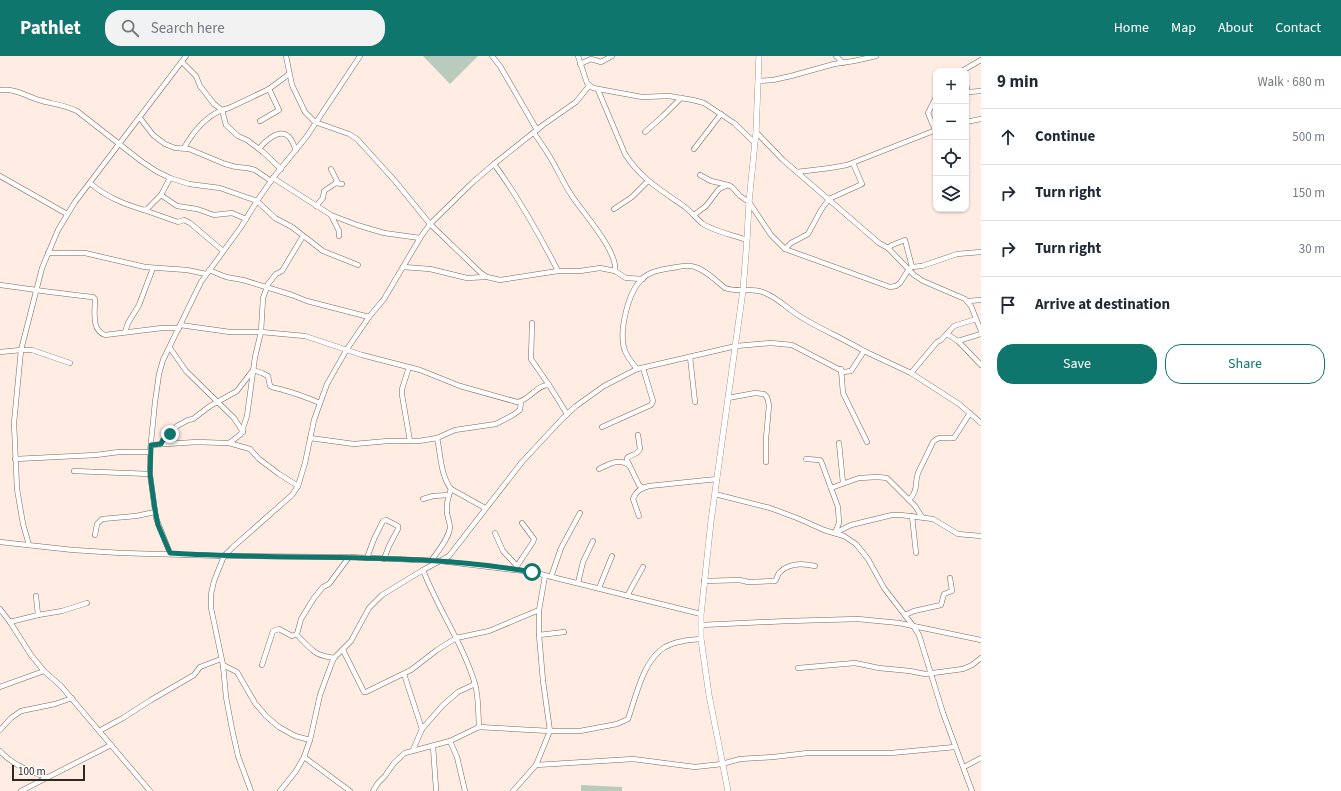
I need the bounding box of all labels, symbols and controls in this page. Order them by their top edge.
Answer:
search box [105,10,385,46]
text: Pathlet [20,15,81,42]
icon: search [119,17,141,39]
text: Search here [151,18,225,39]
text: Home [1114,18,1149,38]
text: Map [1171,18,1196,38]
text: About [1218,18,1253,38]
text: Contact [1275,18,1321,38]
map controls [933,68,969,212]
button: + [933,68,969,104]
text: 9 min [997,70,1038,94]
text: Walk · 680 m [1257,73,1325,91]
button: − [933,104,969,140]
icon: ahead [997,126,1019,148]
text: Continue [1035,126,1095,147]
text: 500 m [1292,128,1325,146]
button: locate [933,140,969,176]
button: layers [933,176,969,212]
icon: right [997,182,1019,204]
text: Turn right [1035,182,1101,203]
text: 150 m [1292,184,1325,202]
icon: right [997,238,1019,260]
text: Turn right [1035,238,1101,259]
text: 30 m [1299,240,1325,258]
icon: arrive [997,294,1019,316]
text: Arrive at destination [1035,294,1170,315]
button: Save [997,344,1157,384]
button: Share [1165,344,1325,384]
route end [161,425,179,443]
route start [523,563,541,581]
scale bar [12,763,85,782]
text: 100 m [18,764,46,779]

